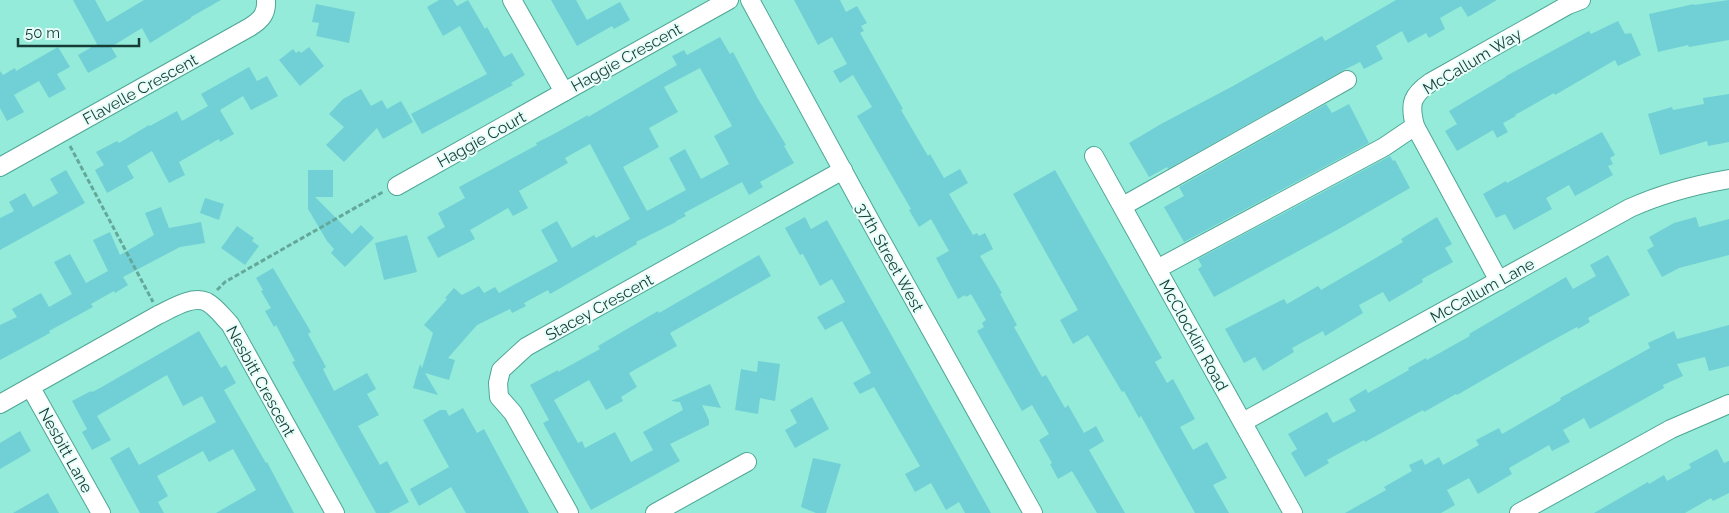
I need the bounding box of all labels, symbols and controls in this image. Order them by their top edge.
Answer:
scale bar [18,15,139,47]
street label: Haggie Crescent [568,19,685,96]
text: 50 m [25,24,60,42]
street label: McCallum Way [1419,24,1525,98]
street label: Flavelle Crescent [80,50,201,129]
street label: Haggie Court [434,107,529,172]
street label: 37th Street West [852,199,928,316]
street label: McCallum Lane [1427,254,1538,327]
street label: Stacey Crescent [542,270,657,345]
street label: McClocklin Road [1155,276,1232,394]
street label: Nesbitt Crescent [222,323,299,440]
street label: Nesbitt Lane [34,404,97,496]

